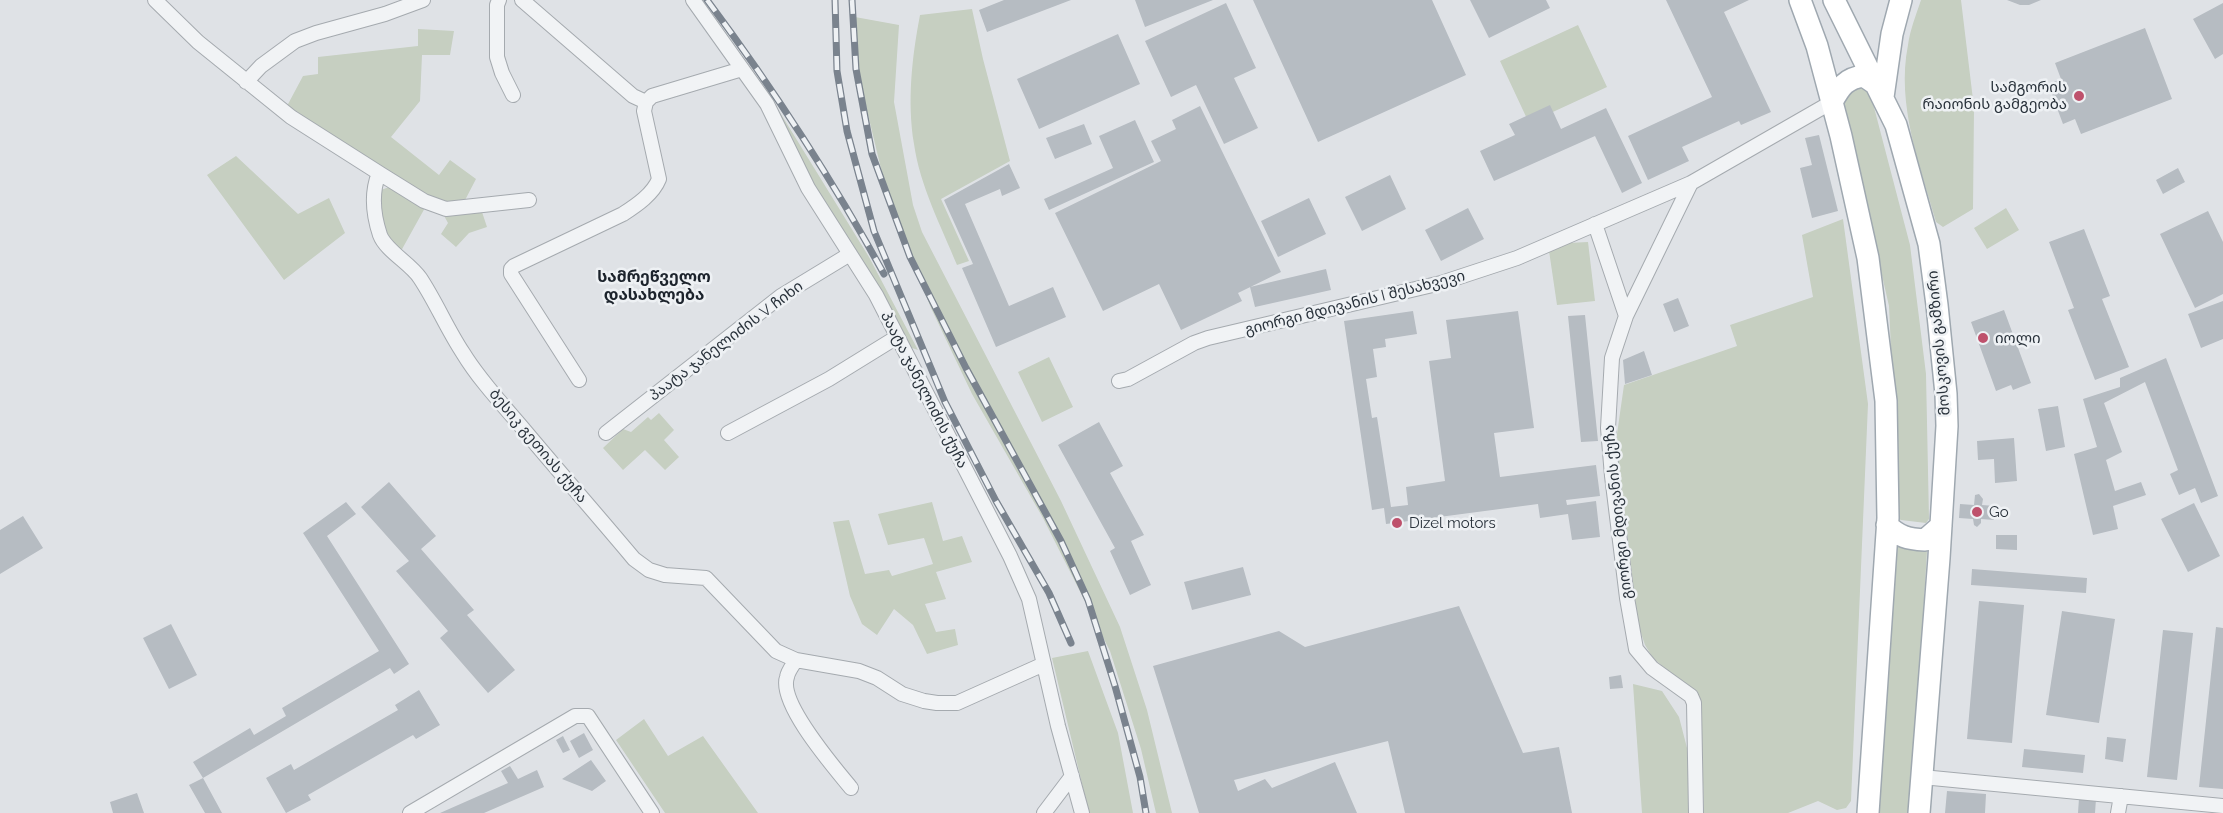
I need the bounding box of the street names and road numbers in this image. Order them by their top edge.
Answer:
street label: გიორგი მდივანის I შესახვევი [1243,267,1467,339]
street label: მოსკოვის გამზირი [1924,270,1954,416]
street label: პაატა ჯანელიძის V ჩიხი [646,277,806,405]
street label: პაატა ჯანელიძის ქუჩა [877,309,971,471]
street label: ბესიკ გეთიას ქუჩა [485,385,591,507]
street label: გიორგი მდივანის ქუჩა [1600,424,1636,600]

